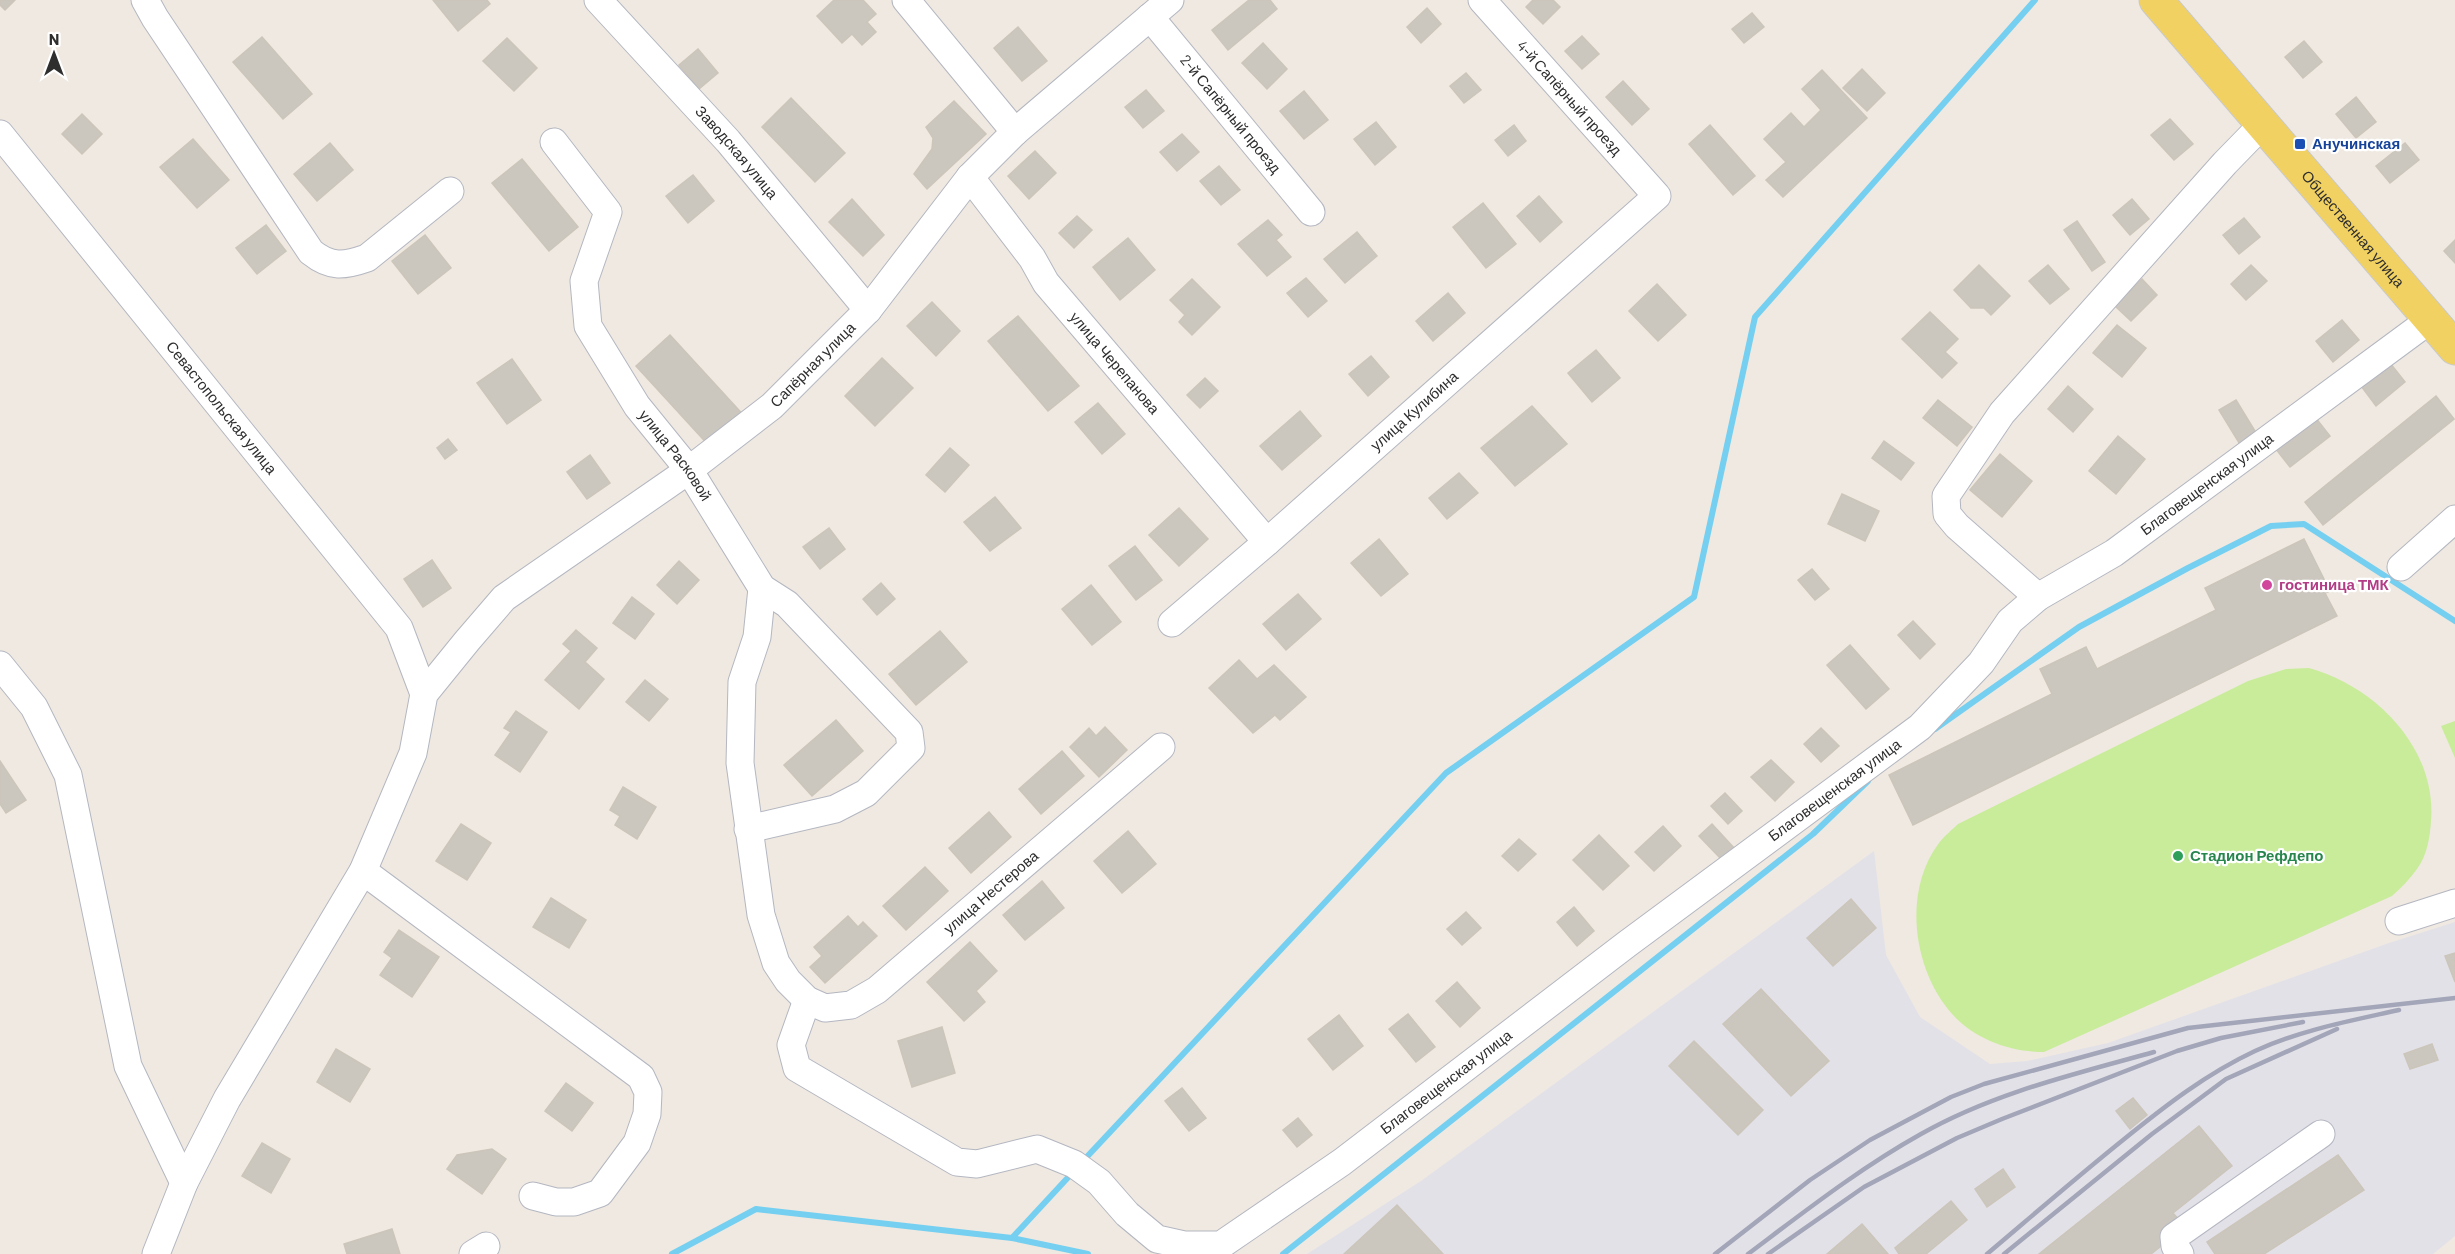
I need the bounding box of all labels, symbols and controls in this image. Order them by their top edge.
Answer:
north arrow [24,24,84,84]
text: N [49,29,59,48]
street label: 4-й Сапёрный проезд [1513,36,1626,159]
street label: 2-й Сапёрный проезд [1177,51,1285,177]
street label: Заводская улица [692,102,783,203]
place label: Анучинская [2312,134,2400,152]
marker: Анучинская [2293,137,2307,151]
street label: Общественная улица [2298,166,2409,291]
street label: улица Черепанова [1067,308,1164,418]
street label: Сапёрная улица [766,317,859,411]
street label: Севастопольская улица [163,337,281,478]
street label: улица Кулибина [1366,366,1462,454]
street label: улица Расковой [636,406,716,504]
street label: Благовещенская улица [2137,428,2277,538]
place label: гостиница ТМК [2279,575,2390,593]
marker: гостиница ТМК [2260,578,2274,592]
street label: Благовещенская улица [1764,734,1904,844]
street label: улица Нестерова [939,846,1042,937]
place label: Стадион Рефдепо [2190,846,2323,864]
marker: Стадион Рефдепо [2171,849,2185,863]
street label: Благовещенская улица [1376,1025,1515,1137]

